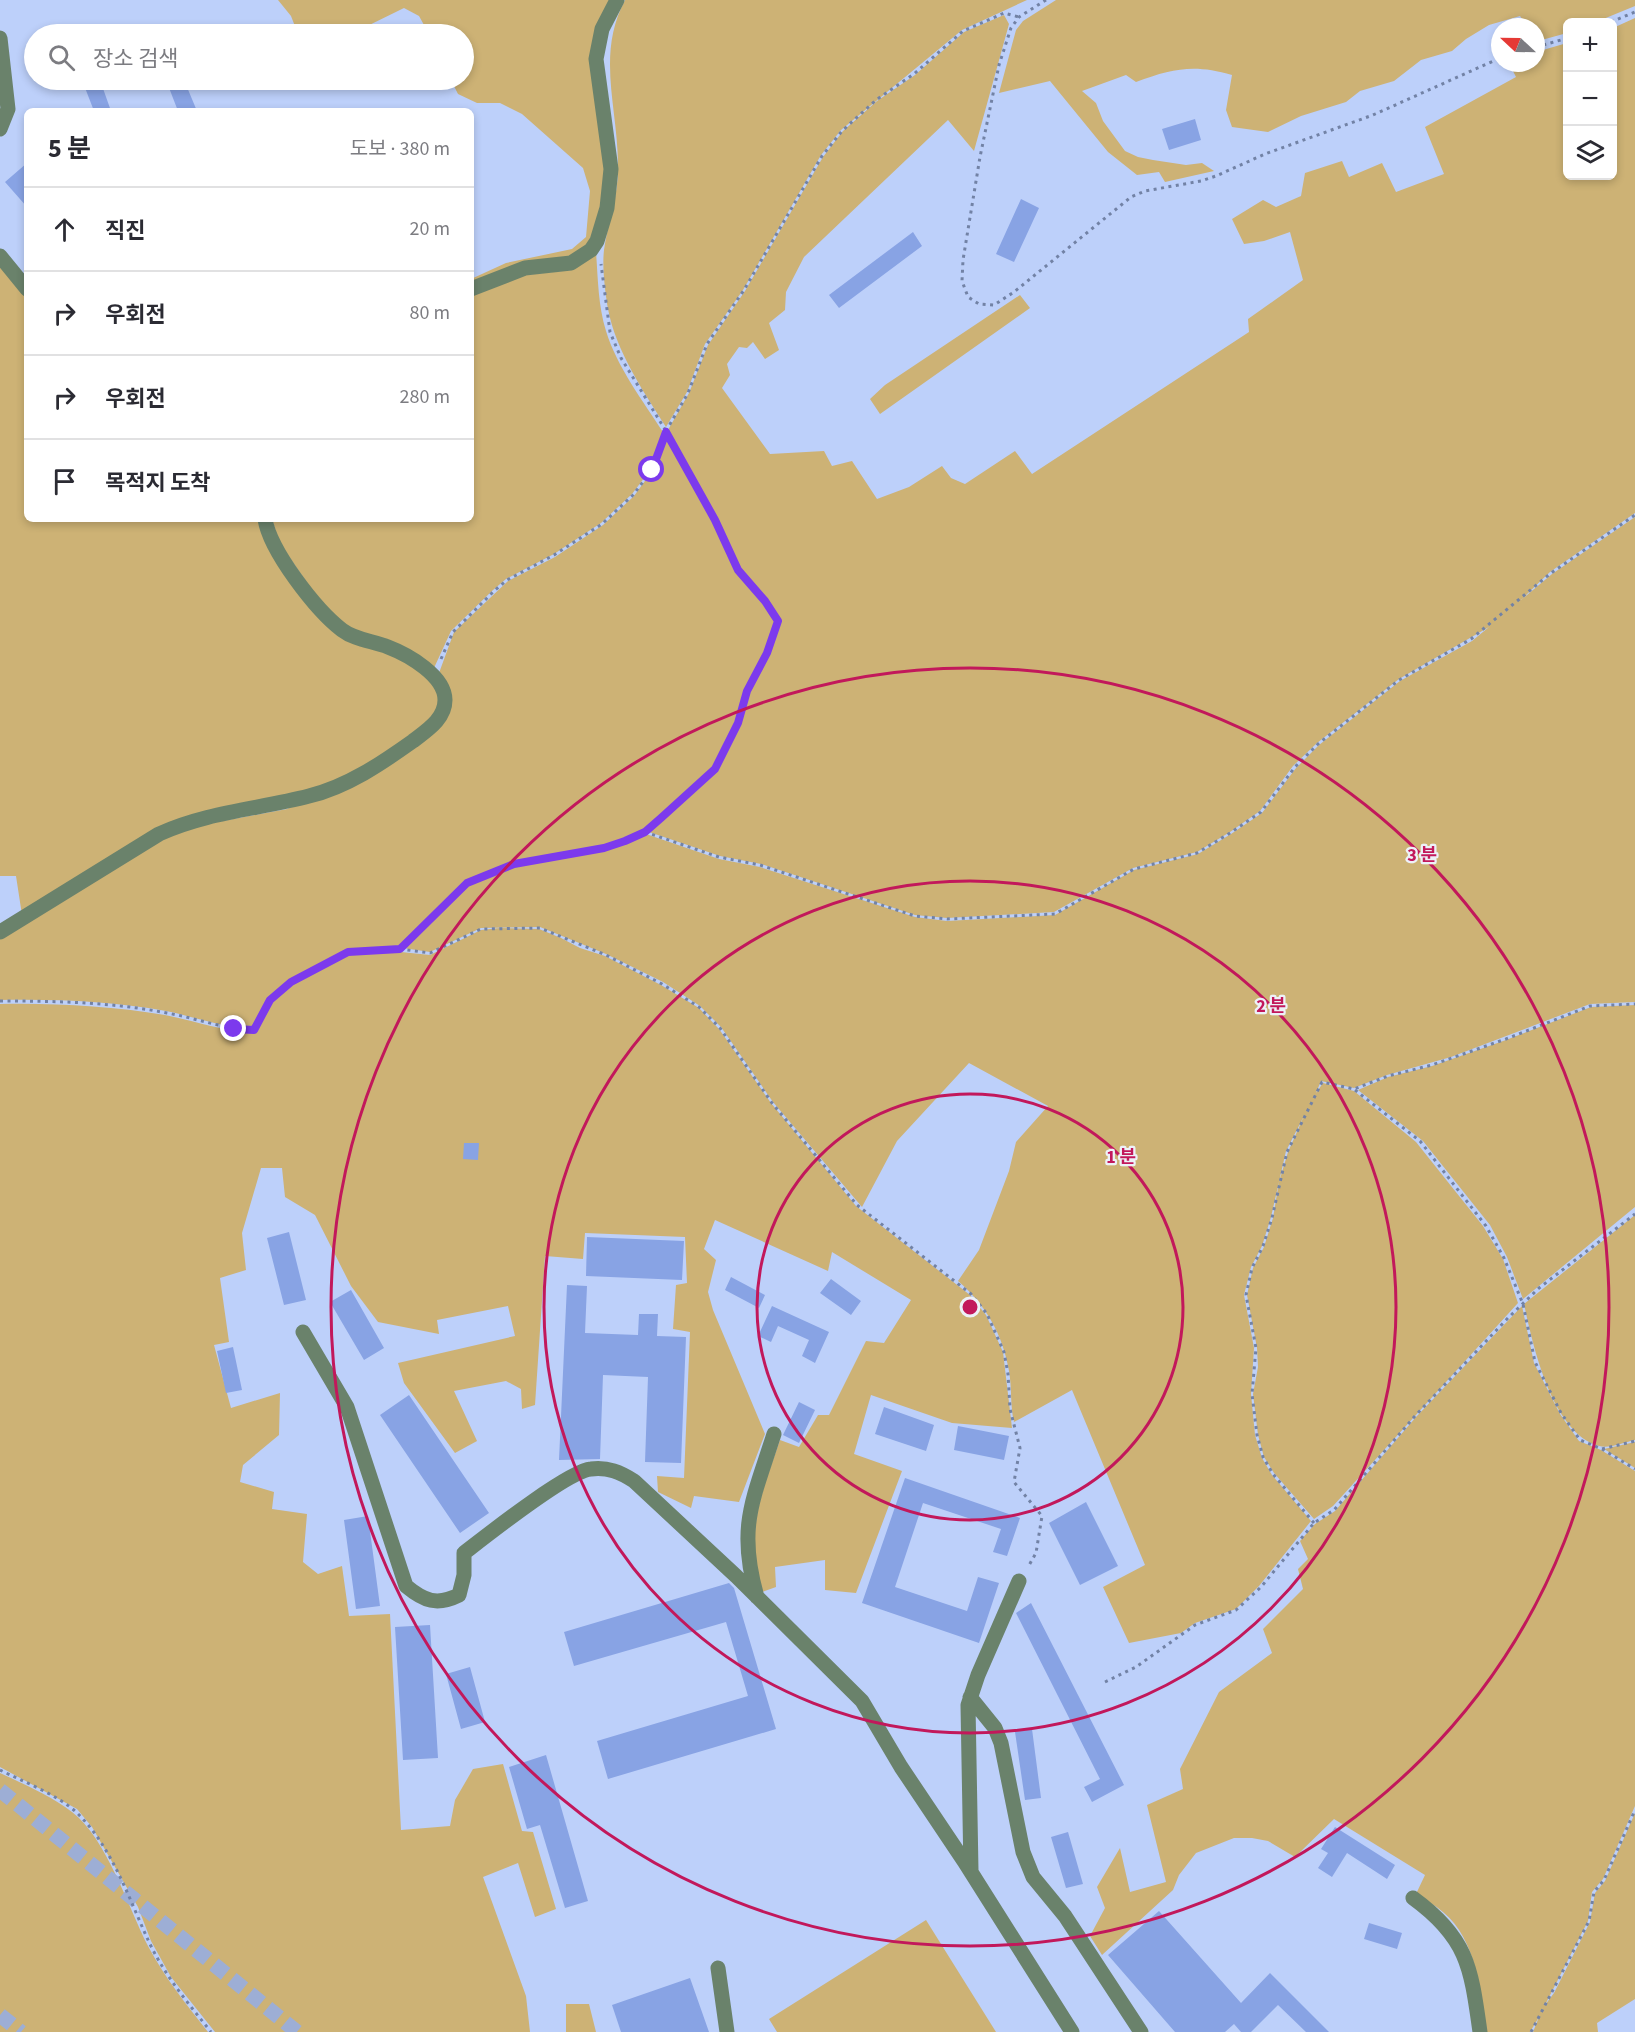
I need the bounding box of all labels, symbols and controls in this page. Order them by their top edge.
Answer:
north arrow [1491,18,1545,72]
map controls [1563,18,1617,180]
button: + [1563,18,1617,72]
search box [24,24,474,90]
icon: search [45,41,78,74]
text: 장소 검색 [93,43,178,75]
button: − [1563,72,1617,126]
button: layers [1563,126,1617,180]
text: 5 분 [48,130,91,167]
text: 도보 · 380 m [350,135,450,163]
icon: ahead [48,213,81,246]
text: 직진 [105,215,145,247]
text: 20 m [410,215,450,243]
icon: right [48,297,81,330]
text: 우회전 [105,299,166,331]
text: 80 m [410,299,450,327]
icon: right [48,381,81,414]
text: 우회전 [105,383,166,415]
text: 280 m [400,383,450,411]
route start [638,456,664,482]
icon: arrive [48,465,81,498]
text: 목적지 도착 [105,467,211,499]
text: 3 분 [1407,843,1437,868]
text: 2 분 [1256,994,1286,1019]
route end [220,1015,246,1041]
text: 1 분 [1106,1145,1136,1170]
centre of rings [960,1297,980,1317]

